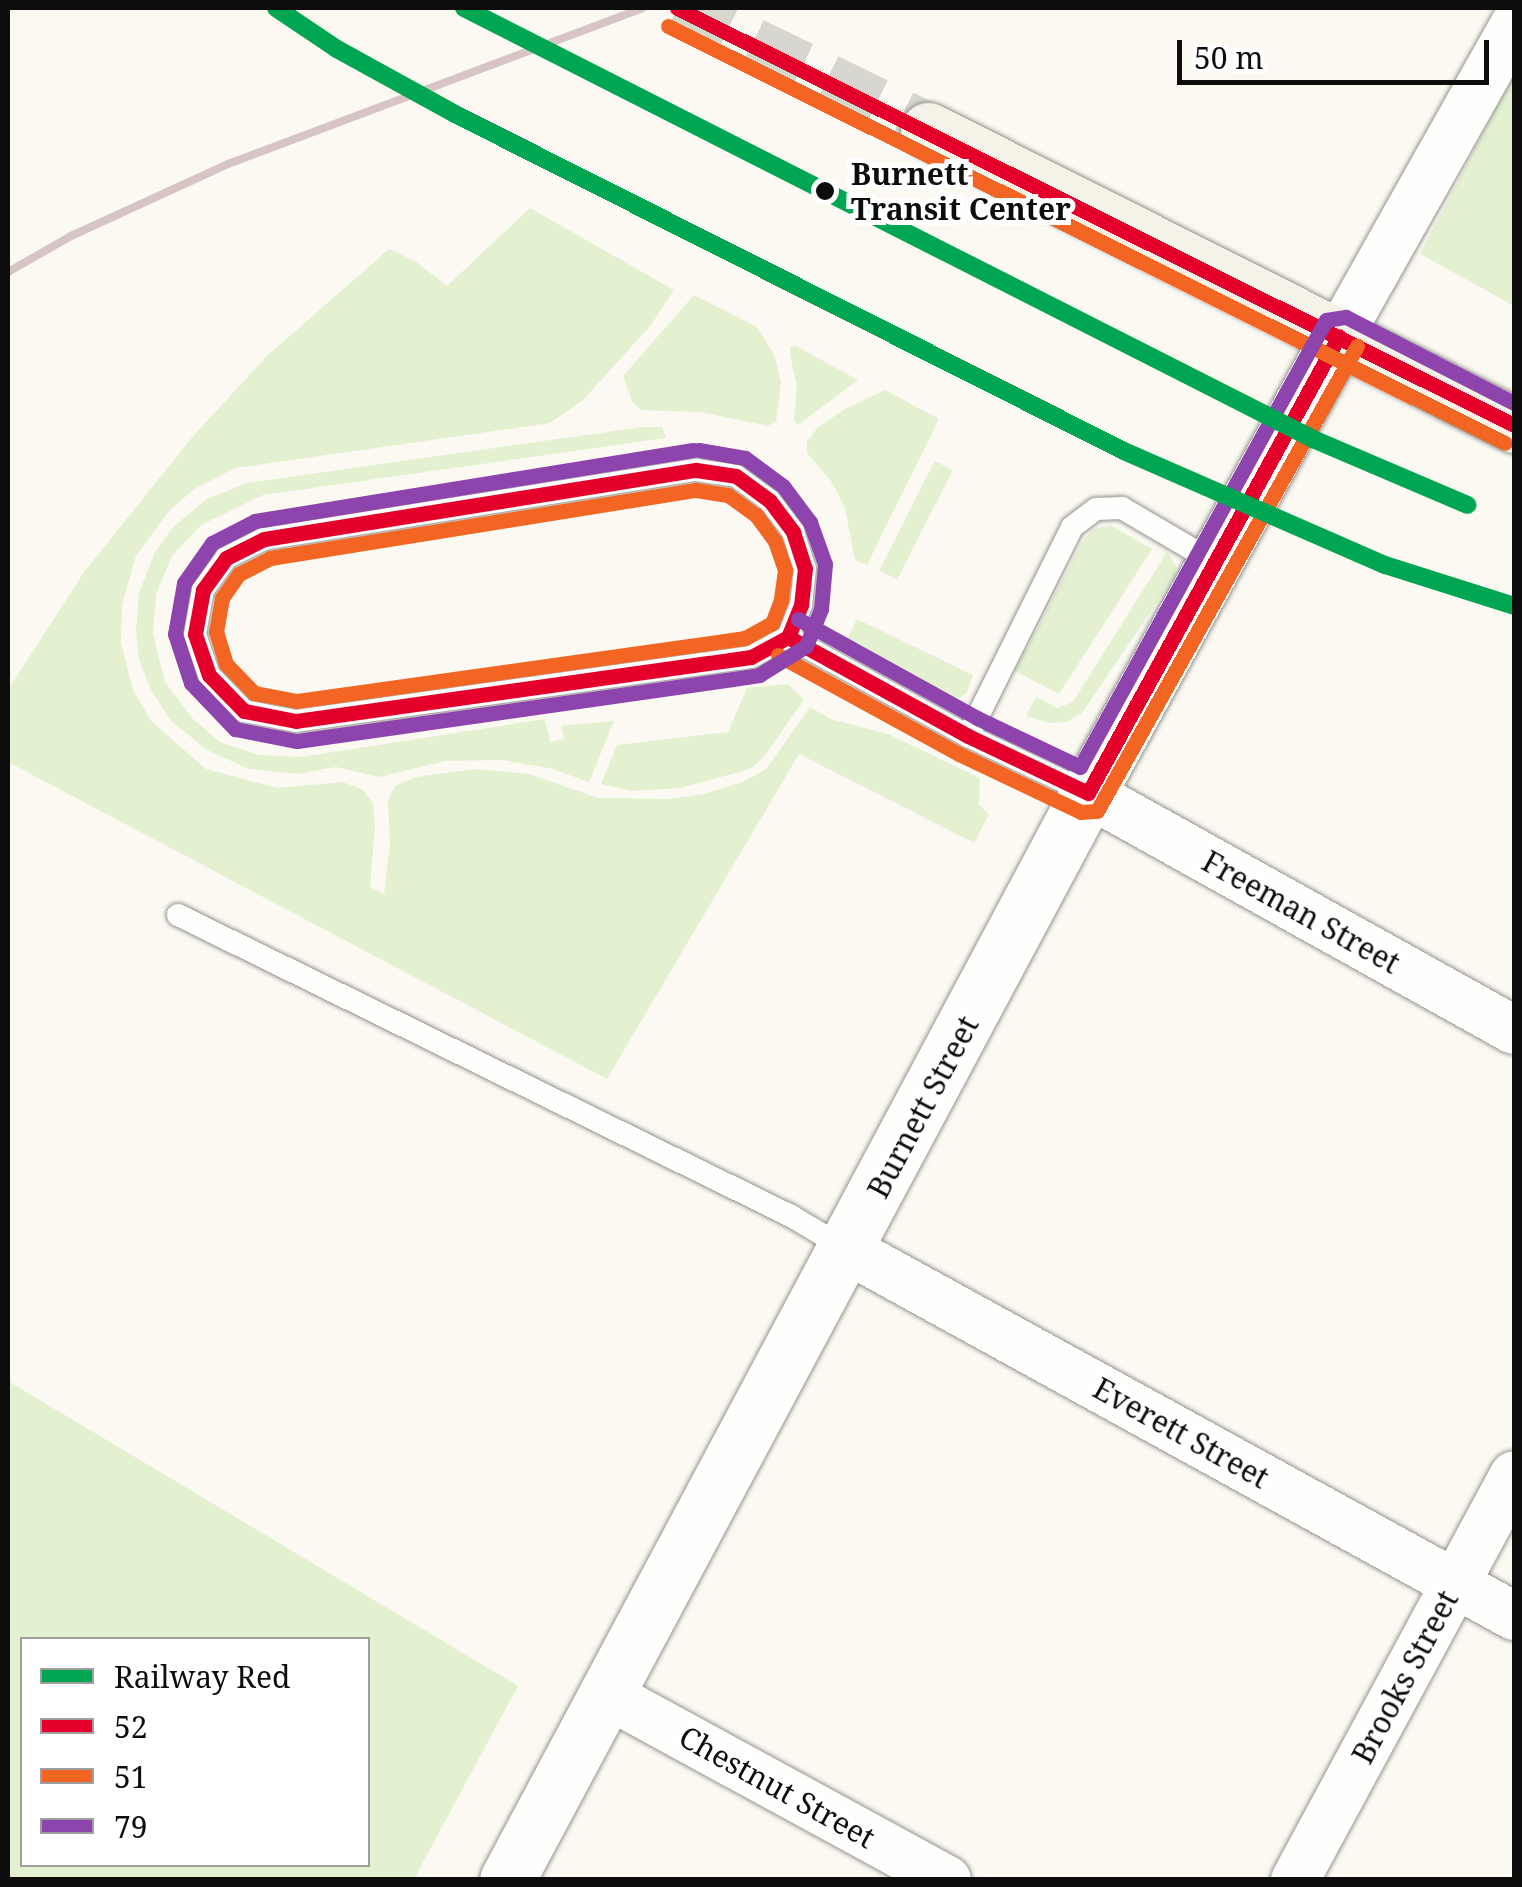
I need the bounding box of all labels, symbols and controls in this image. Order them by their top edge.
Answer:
scale bar [1182,20,1494,82]
text: 50 m [1194,37,1264,78]
place label: Burnett Transit Center [851,156,1071,226]
marker: Burnett Transit Center [808,174,842,208]
street label: Freeman Street [1196,843,1406,981]
street label: Burnett Street [860,1010,986,1204]
street label: Everett Street [1087,1370,1275,1496]
street label: Brooks Street [1344,1584,1466,1770]
legend [20,1637,370,1867]
text: Railway Red [114,1656,291,1697]
text: 52 [114,1706,148,1747]
street label: Chestnut Street [673,1718,881,1856]
text: 51 [114,1756,148,1797]
text: 79 [114,1806,148,1847]

